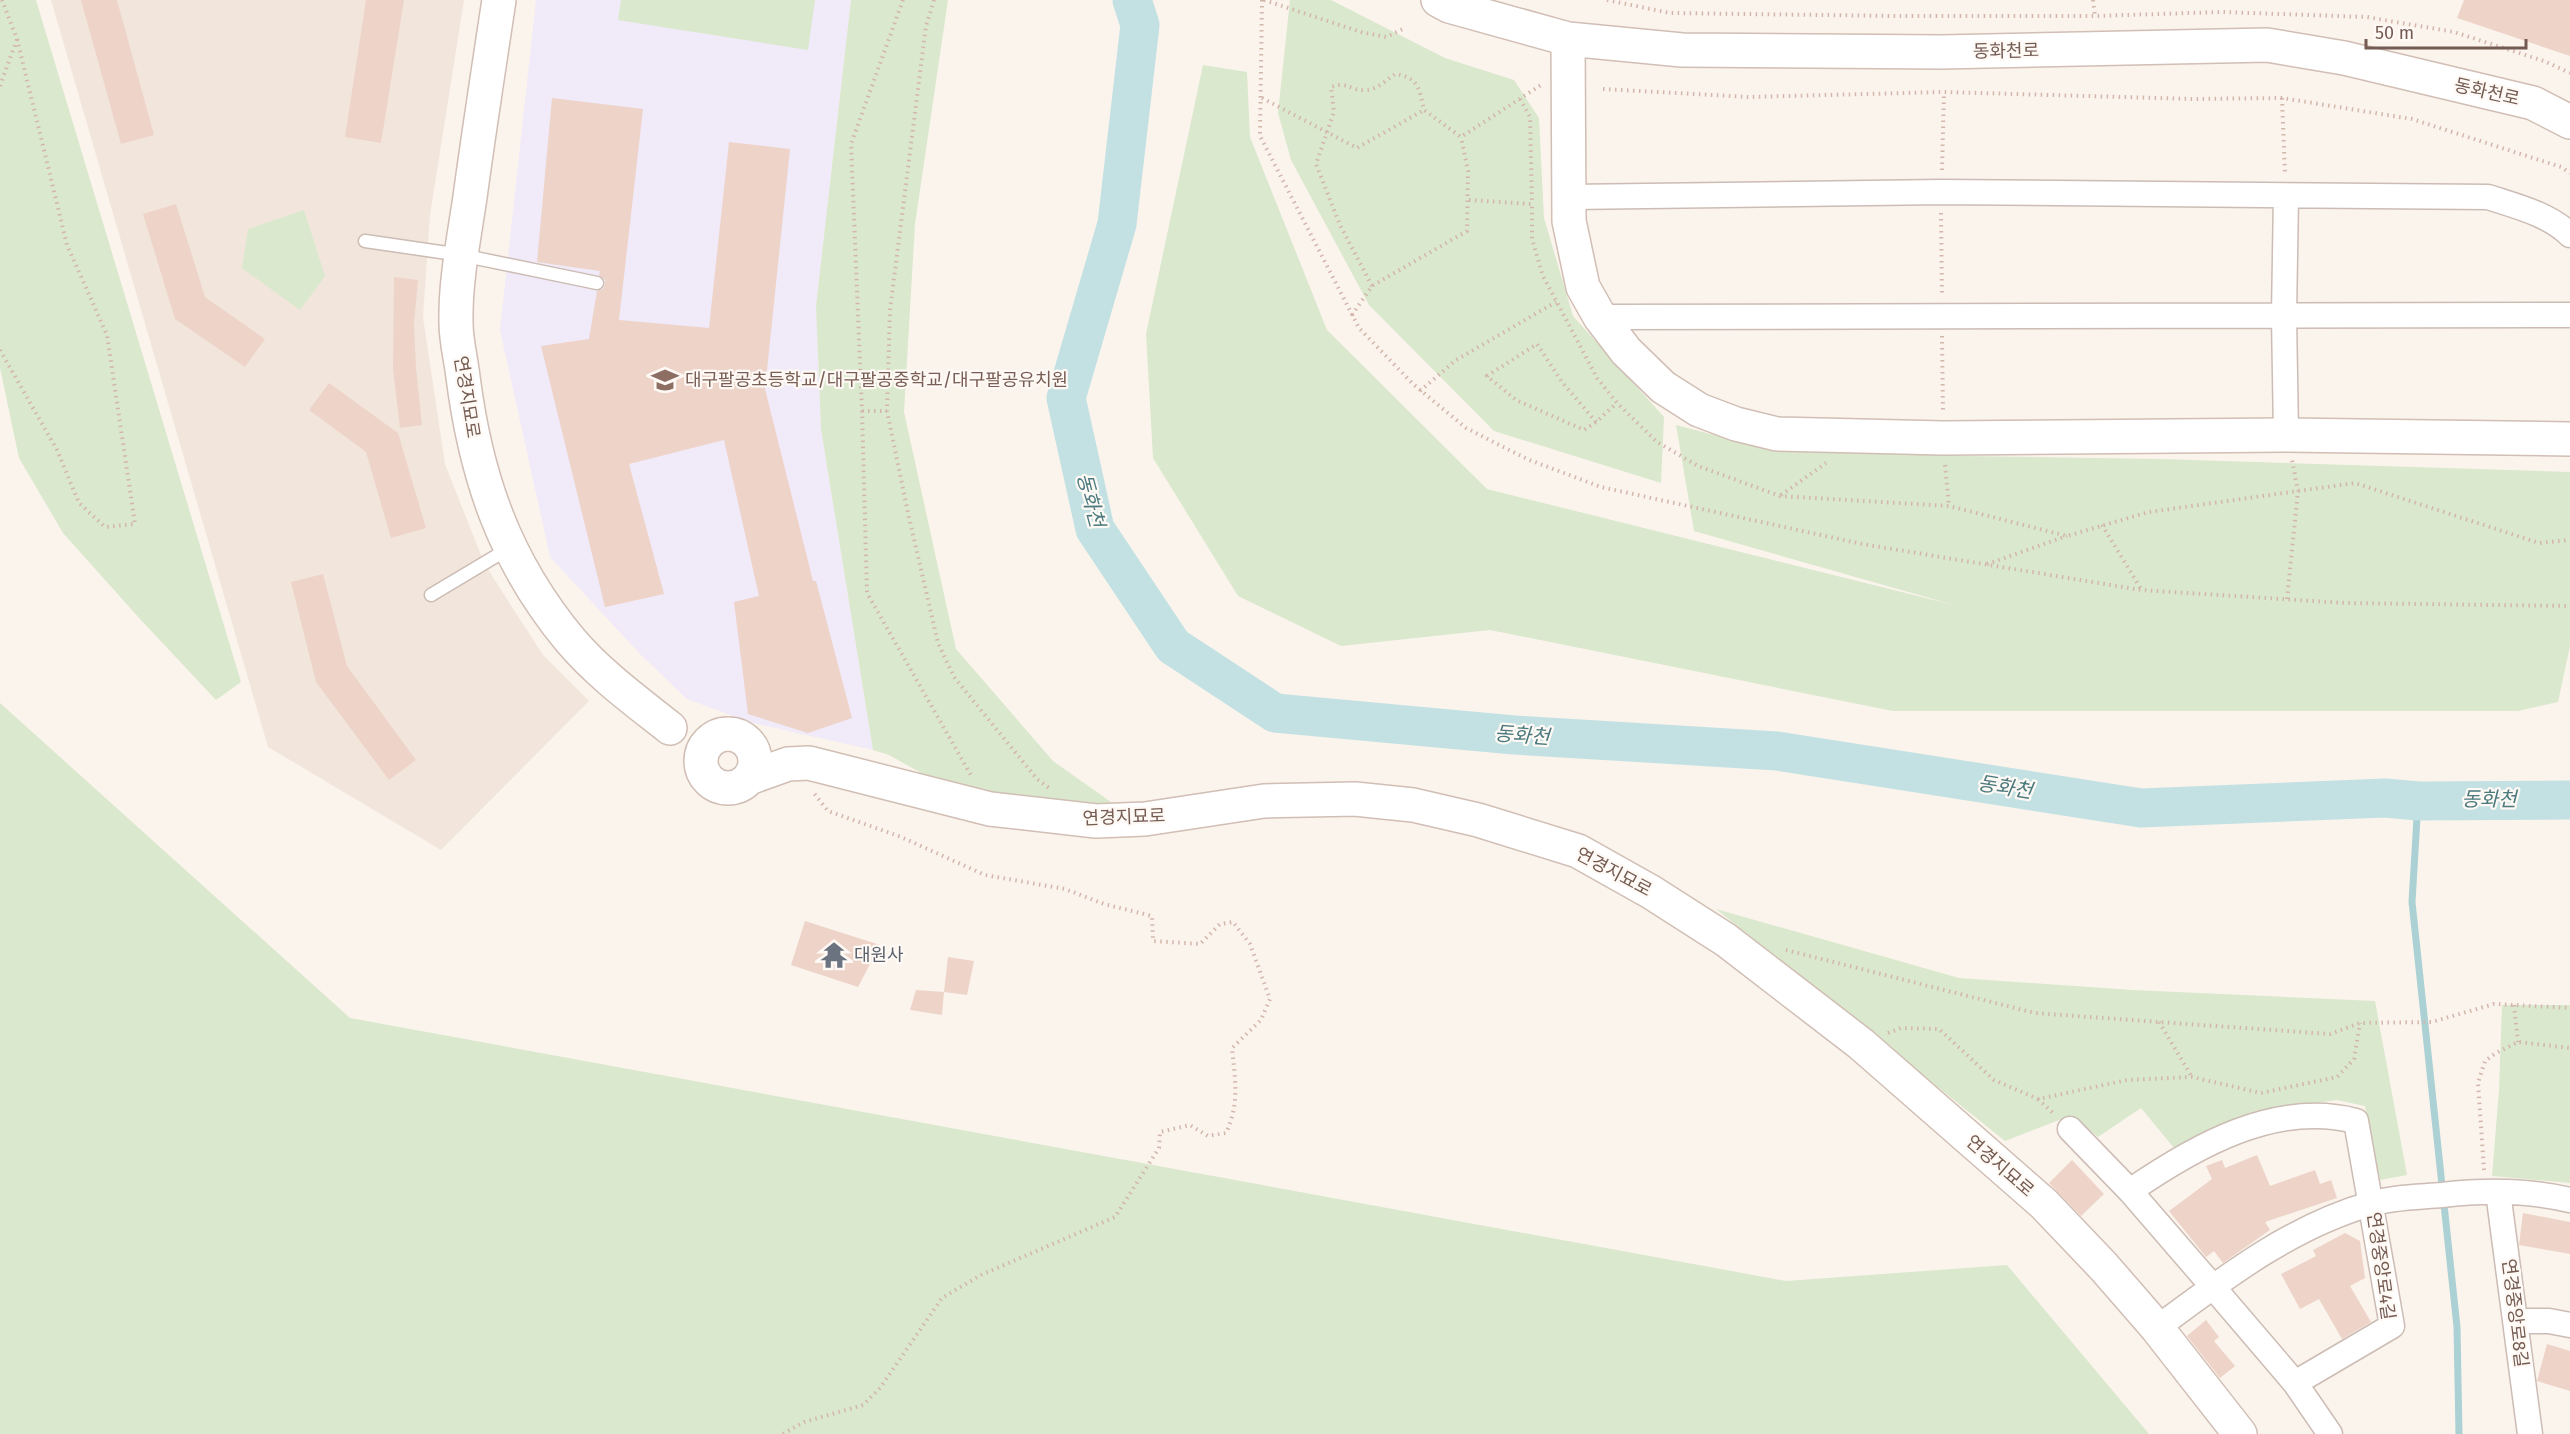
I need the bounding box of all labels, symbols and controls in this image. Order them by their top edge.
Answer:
scale bar [2366,12,2526,50]
text: 50 m [2375,22,2414,44]
street label: 동화천로 [1973,39,2039,63]
street label: 동화천로 [2452,74,2522,110]
street label: 연경지묘로 [450,354,484,440]
school or university icon: 대구팔공초등학교/대구팔공중학교/대구팔공유치원 [650,365,680,395]
place label: 대구팔공초등학교/대구팔공중학교/대구팔공유치원 [685,369,1068,391]
water label: 동화천 [1072,470,1110,532]
water label: 동화천 [1494,721,1553,749]
water label: 동화천 [1976,771,2037,804]
water label: 동화천 [2461,787,2519,811]
street label: 연경지묘로 [1082,805,1166,829]
street label: 연경지묘로 [1572,843,1656,901]
temple icon: 대원사 [819,940,849,970]
place label: 대원사 [854,944,904,966]
street label: 연경지묘로 [1962,1131,2038,1201]
street label: 연경중앙로4길 [2363,1211,2399,1321]
street label: 연경중앙로8길 [2497,1257,2533,1369]

